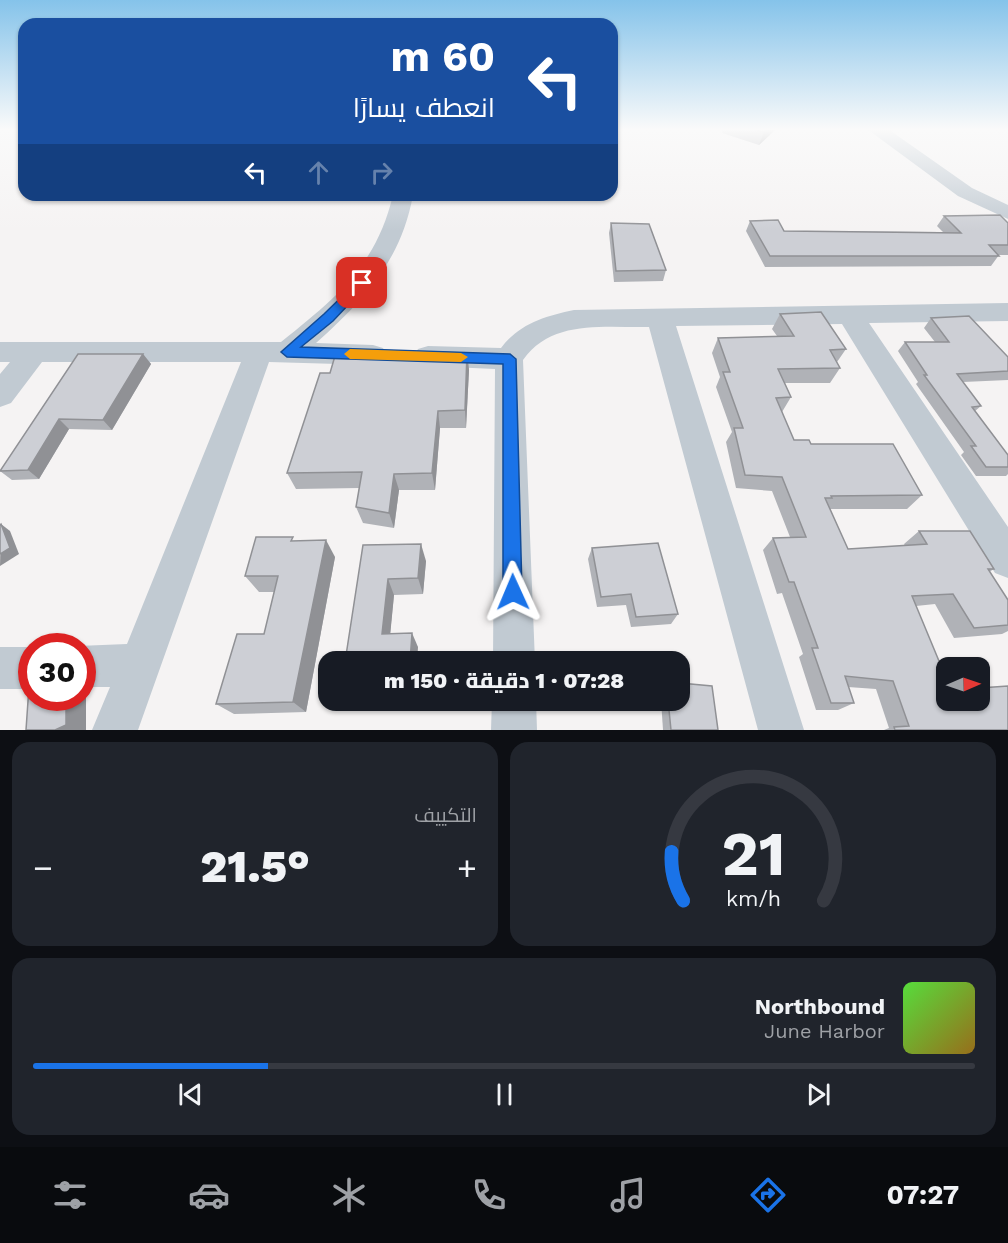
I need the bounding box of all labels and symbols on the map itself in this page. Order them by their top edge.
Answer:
pin [336,257,387,308]
position arrow [481,560,545,624]
speed limit sign: 30 [18,633,96,711]
north arrow [936,657,990,711]

